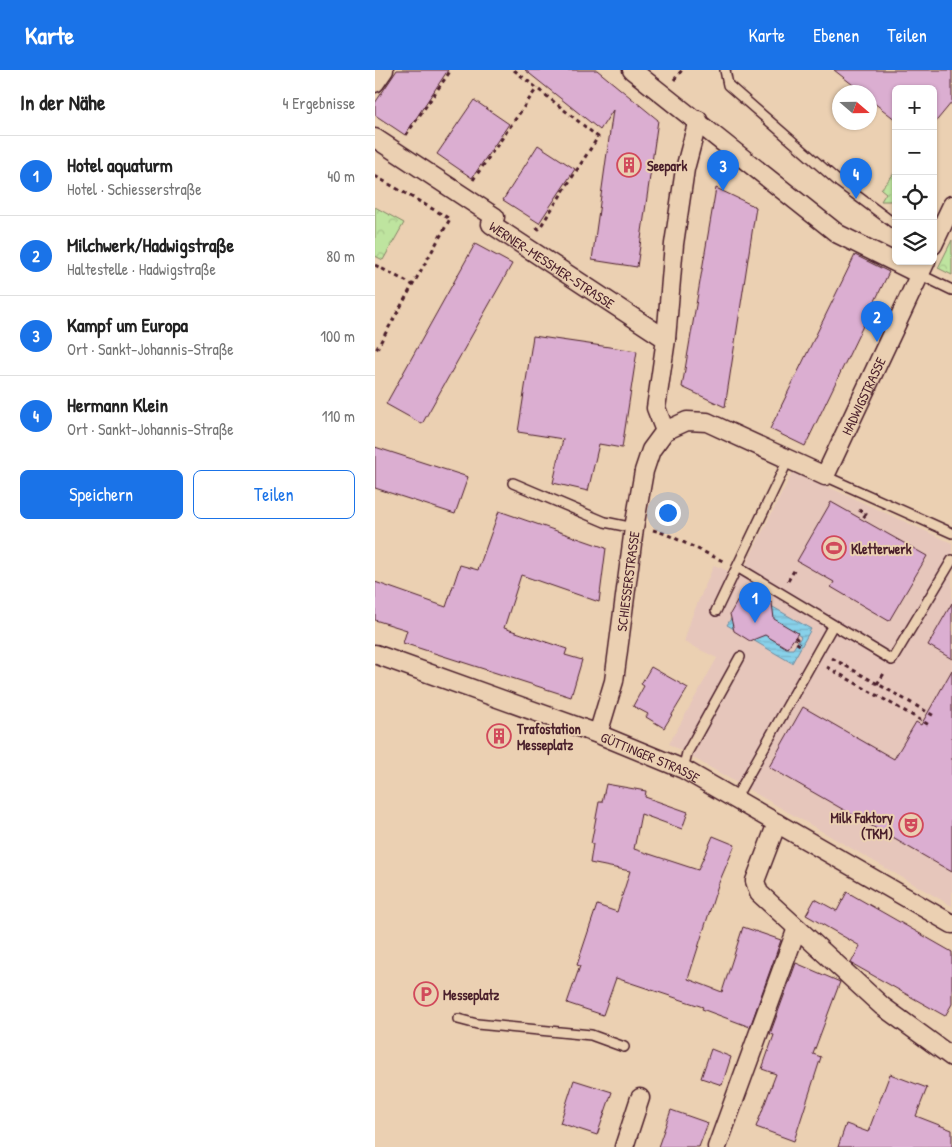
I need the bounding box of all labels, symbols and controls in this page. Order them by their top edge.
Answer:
text: Karte [25,19,74,51]
text: Karte [749,23,785,48]
text: Ebenen [813,23,859,48]
text: Teilen [887,23,927,48]
north arrow [832,85,877,130]
map controls [892,85,937,265]
button: + [892,85,937,130]
text: In der Nähe [20,88,105,117]
text: 4 Ergebnisse [283,92,355,114]
button: − [892,130,937,175]
pin: 3 [707,150,739,191]
text: Hotel aquaturm [67,152,173,178]
building icon: Seepark [616,152,642,178]
place label: Seepark [647,156,687,177]
pin: 4 [840,158,872,199]
text: 1 [33,165,39,187]
text: 40 m [327,165,355,187]
button: locate [892,175,937,220]
text: Hotel · Schiesserstraße [67,178,202,200]
street label: WERNER-MESSMER-STRASSE [486,216,619,312]
button: layers [892,220,937,265]
text: Milchwerk/Hadwigstraße [67,232,234,258]
text: 2 [32,245,40,267]
text: 80 m [326,245,355,267]
text: Haltestelle · Hadwigstraße [67,258,216,280]
pin: 2 [861,301,893,342]
text: Kampf um Europa [67,312,188,338]
text: 3 [32,325,40,347]
text: 100 m [320,325,355,347]
text: Ort · Sankt-Johannis-Straße [67,338,234,360]
street label: HADWIGSTRASSE [836,354,889,438]
text: Hermann Klein [67,392,168,418]
text: 4 [33,405,39,427]
text: 110 m [322,405,355,427]
text: Ort · Sankt-Johannis-Straße [67,418,234,440]
button: Speichern [20,470,183,519]
button: Teilen [193,470,355,519]
your location [655,500,681,526]
street label: SCHIESSERSTRASSE [611,530,643,632]
sports icon: Kletterwerk [821,535,847,561]
place label: Kletterwerk [851,539,912,558]
pin: 1 [739,582,771,623]
place label: Trafostation Messeplatz [516,719,581,756]
building icon: Trafostation Messeplatz [486,723,512,749]
street label: GÜTTINGER STRASSE [598,727,704,786]
place label: Milk Faktory (TKM) [830,808,893,843]
theatre icon: Milk Faktory (TKM) [898,812,924,838]
parking icon: Messeplatz [413,981,439,1007]
place label: Messeplatz [443,985,499,1006]

